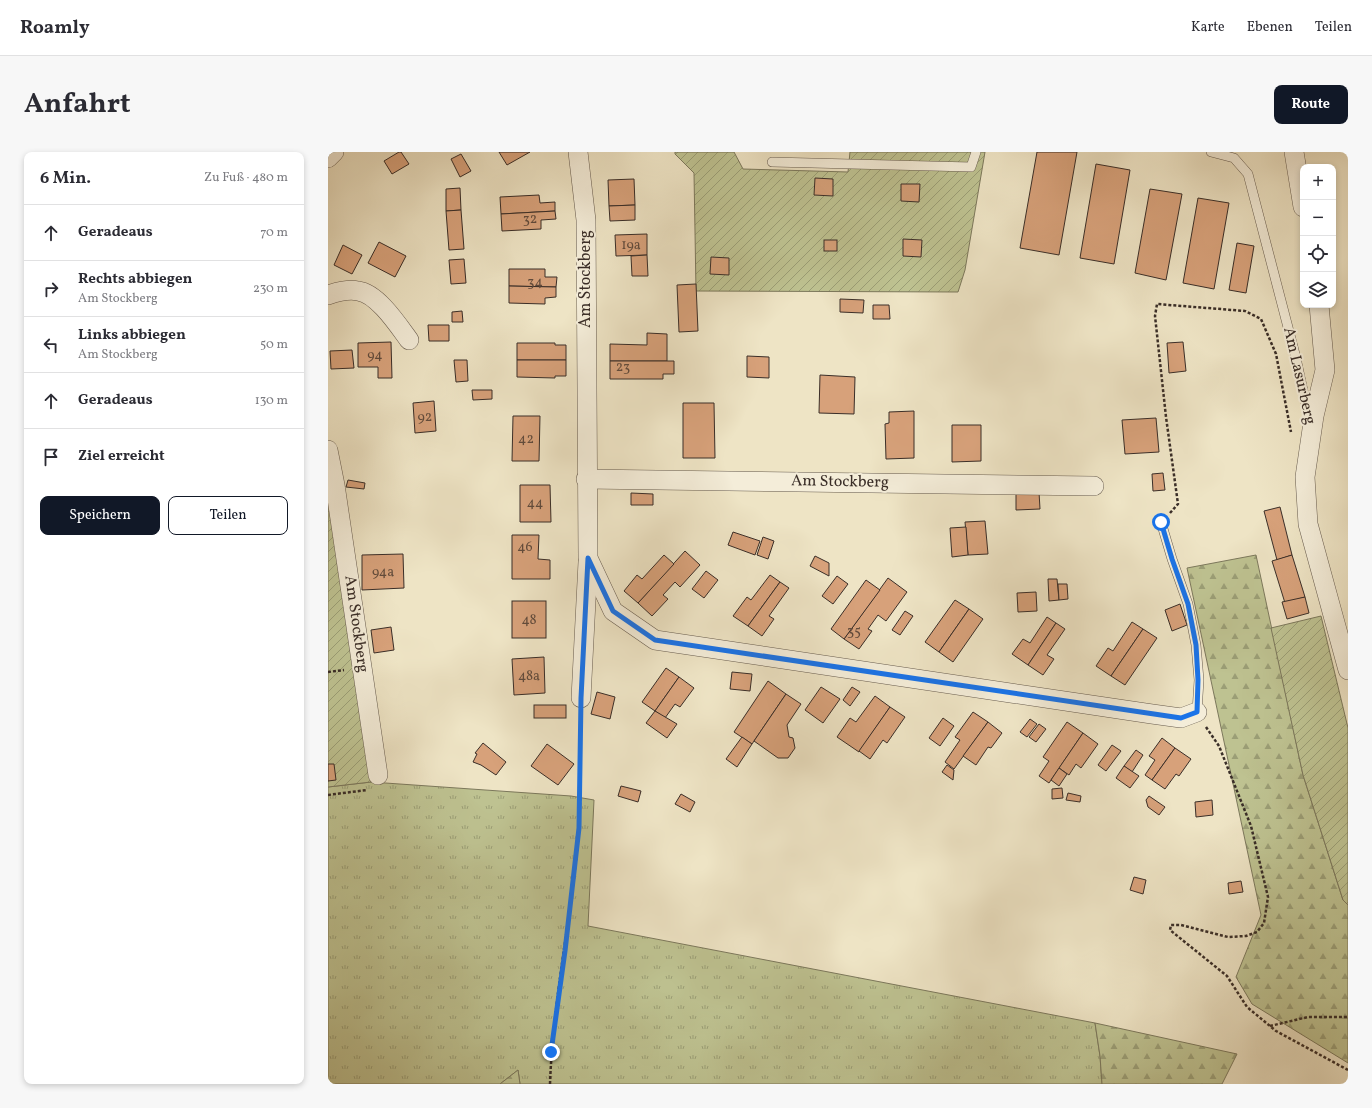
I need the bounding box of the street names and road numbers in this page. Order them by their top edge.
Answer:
street label: Am Stockberg [575,230,597,328]
street label: Am Lasurberg [1277,325,1321,427]
street label: Am Stockberg [791,470,889,494]
street label: Am Stockberg [338,574,374,674]

